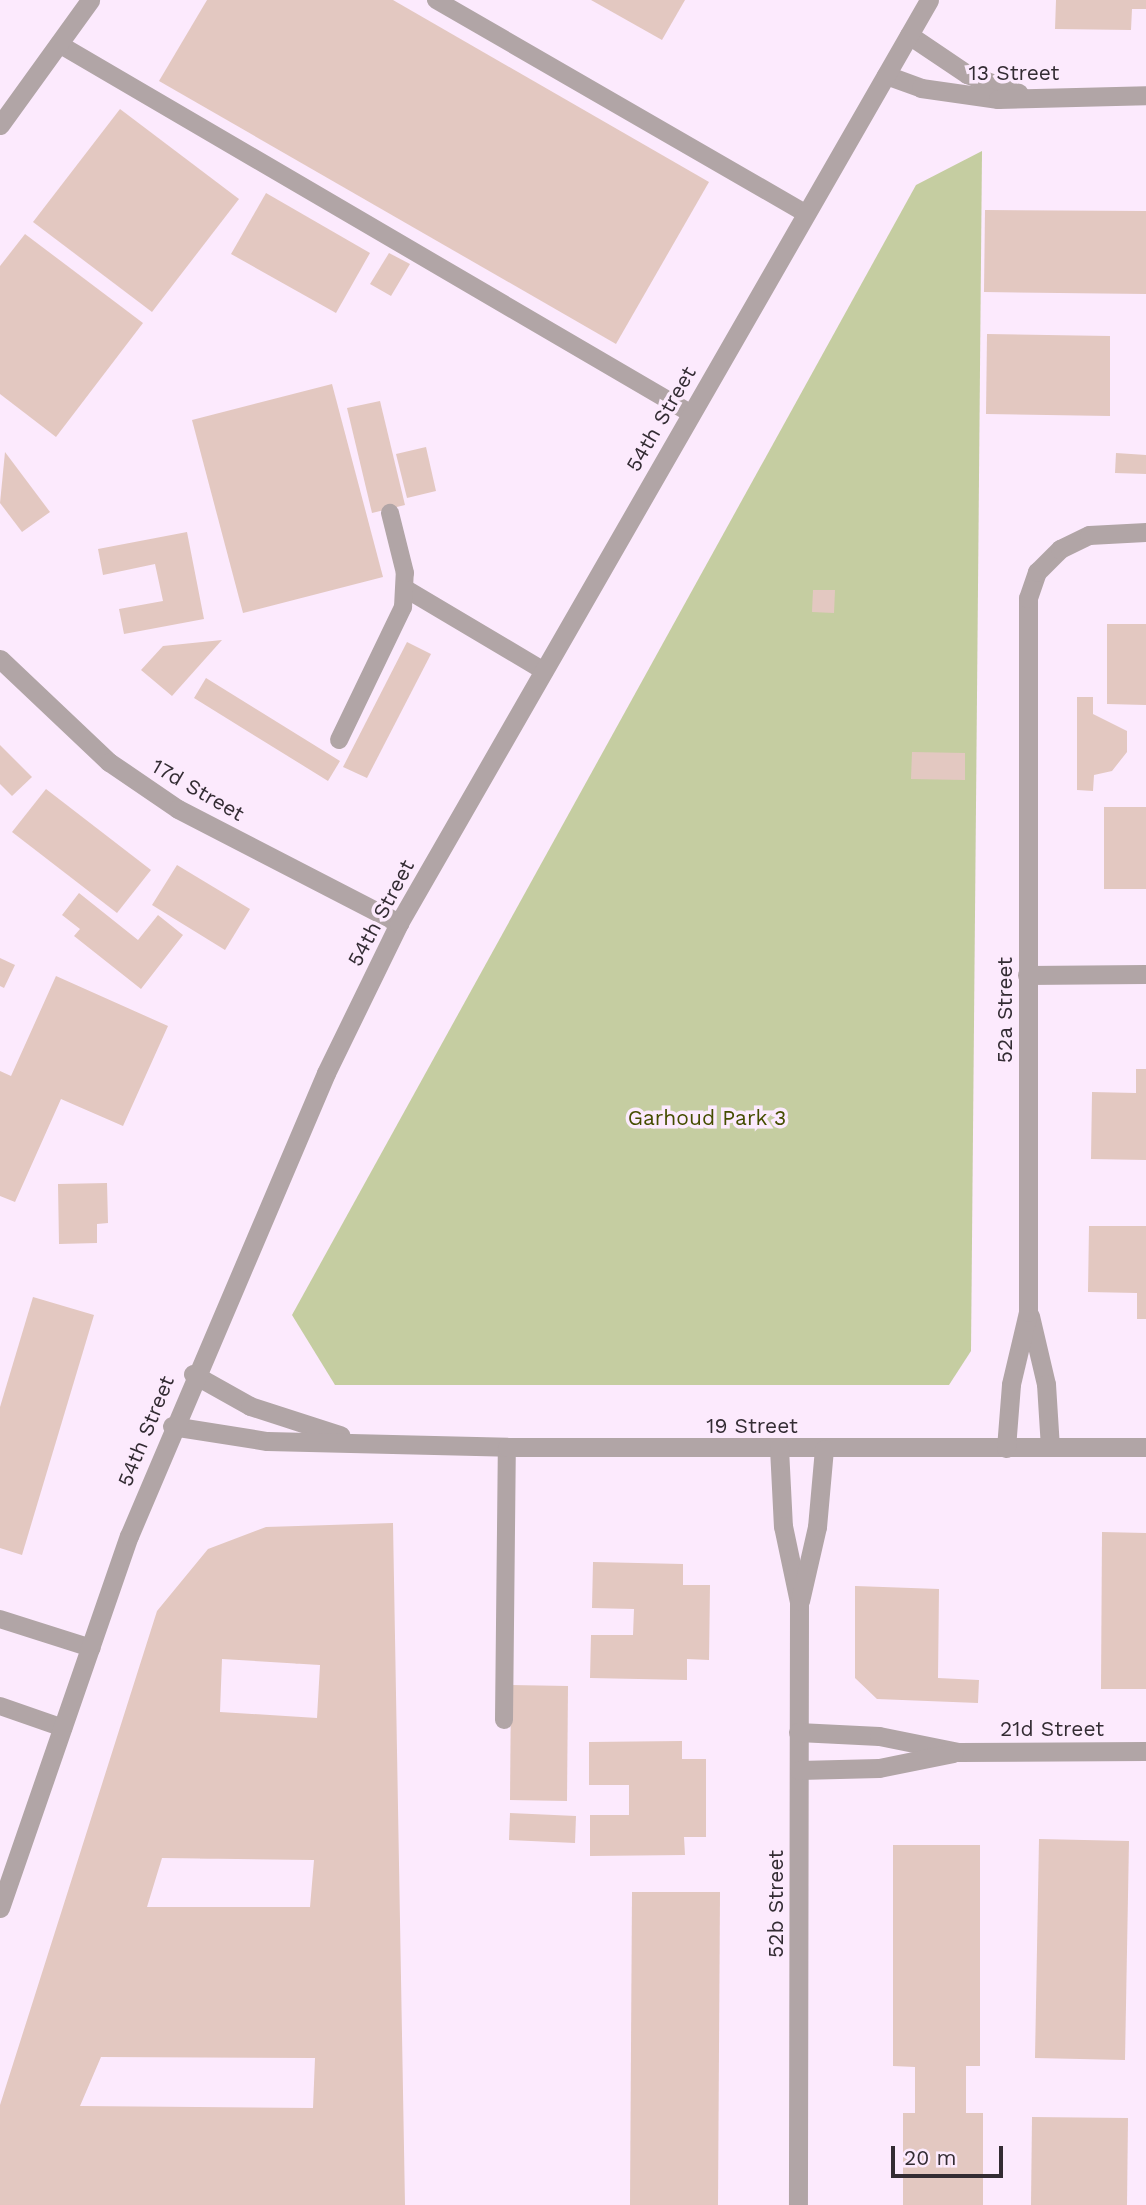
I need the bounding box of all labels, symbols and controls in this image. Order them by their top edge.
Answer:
street label: 13 Street [969,60,1059,86]
street label: 54th Street [621,362,701,476]
street label: 17d Street [147,753,249,827]
street label: 54th Street [342,855,420,971]
street label: 52a Street [992,957,1018,1063]
park label: Garhoud Park 3 [627,1105,787,1131]
street label: 54th Street [112,1372,180,1490]
street label: 19 Street [706,1413,798,1439]
street label: 21d Street [1000,1716,1104,1742]
street label: 52b Street [763,1850,789,1958]
scale bar [894,2132,1006,2176]
text: 20 m [904,2145,956,2170]

